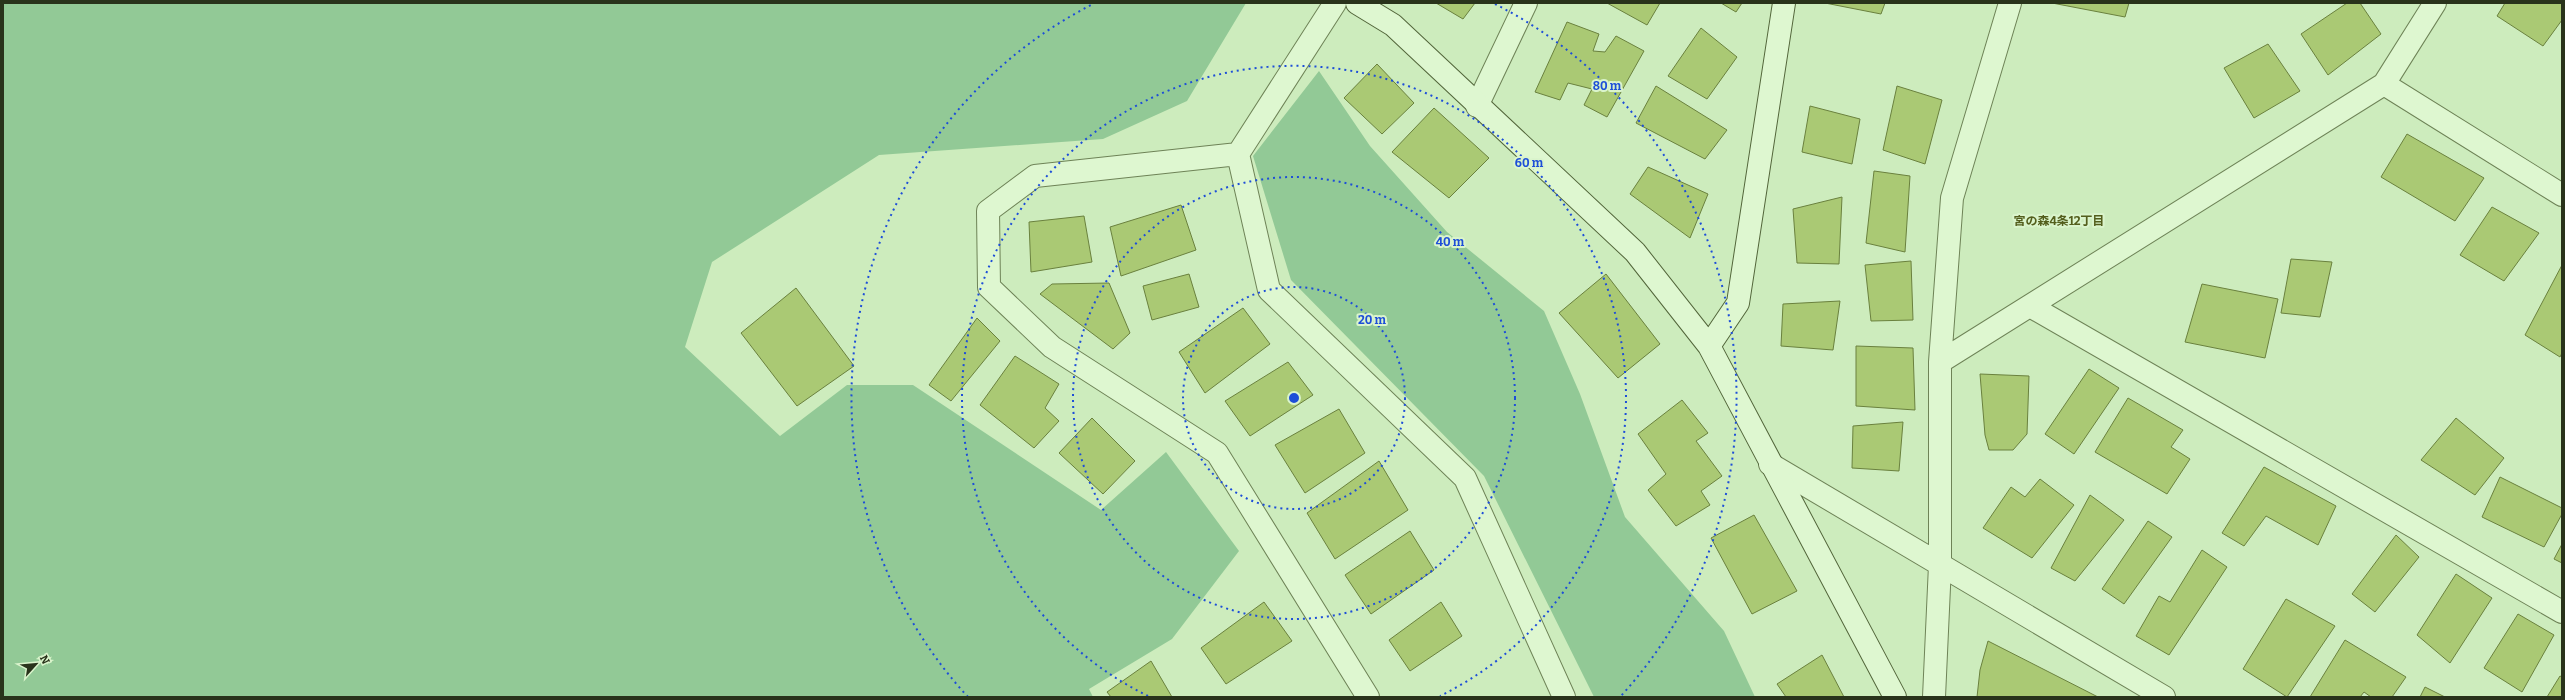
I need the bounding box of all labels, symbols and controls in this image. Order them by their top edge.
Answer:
text: 80 m [1593,79,1622,93]
text: 60 m [1515,156,1544,170]
district label: 宮の森4条12丁目 [2013,214,2105,228]
text: 40 m [1436,235,1465,249]
text: 20 m [1358,313,1387,327]
centre of rings [1287,391,1301,405]
north arrow [16,644,56,684]
text: N [37,653,52,667]

